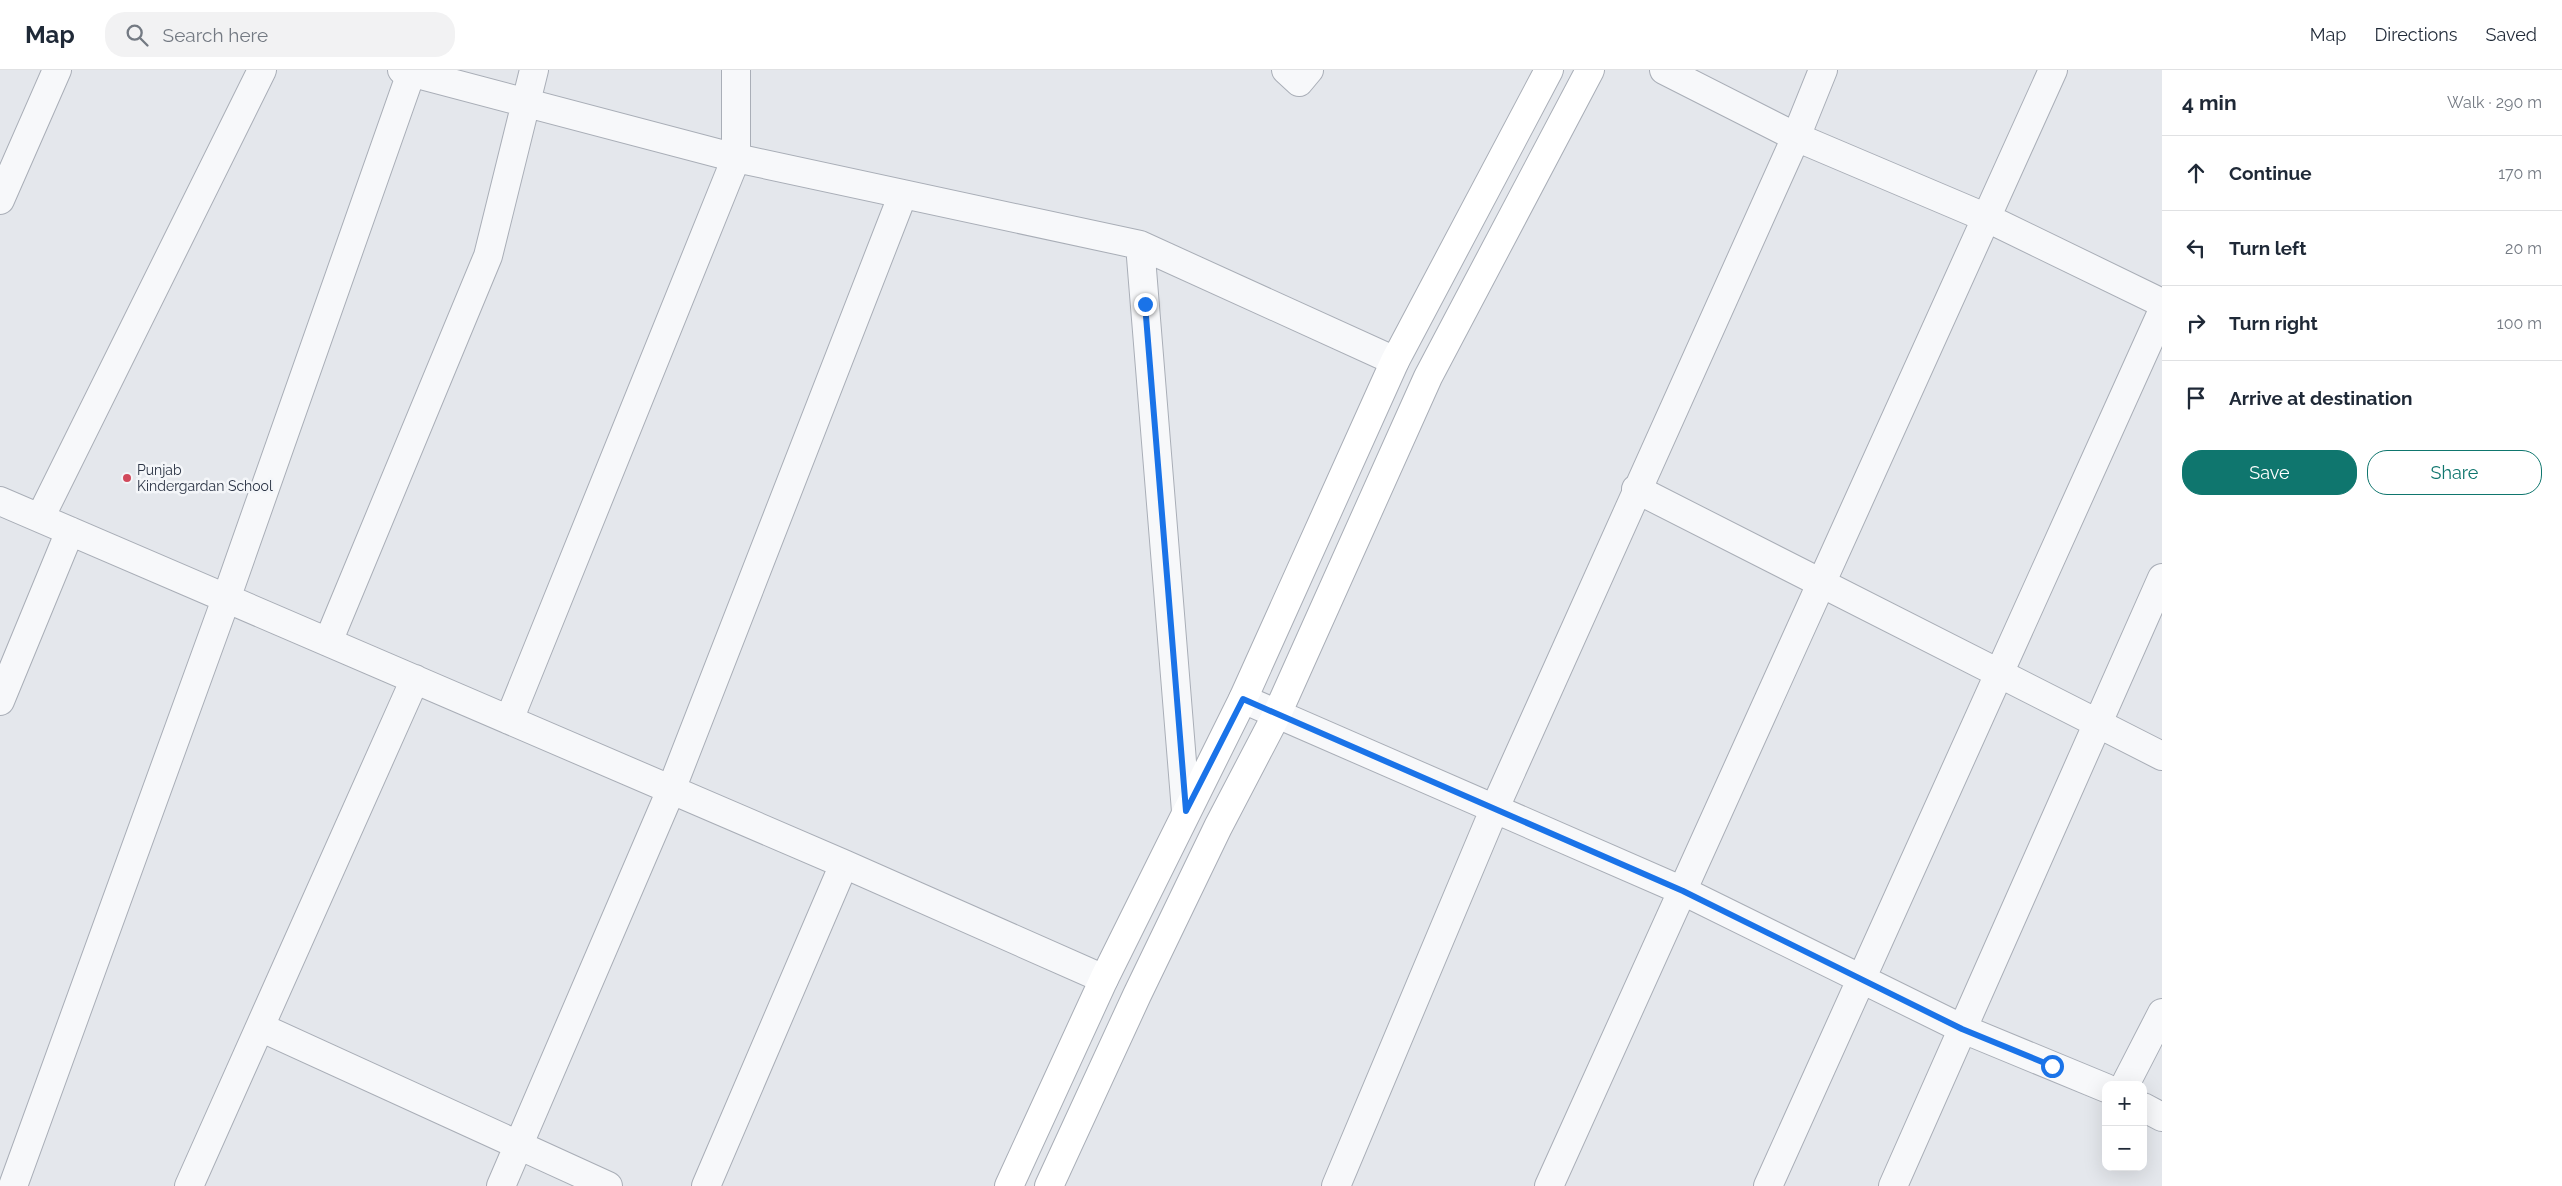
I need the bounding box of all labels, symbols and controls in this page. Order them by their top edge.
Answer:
search box [105,12,455,57]
text: Map [25,20,75,49]
icon: search [123,21,151,49]
text: Search here [163,24,268,46]
text: Map [2310,24,2346,45]
text: Directions [2374,24,2458,45]
text: Saved [2486,24,2537,45]
text: 4 min [2182,90,2237,115]
text: Walk · 290 m [2447,93,2542,112]
icon: ahead [2182,159,2210,187]
text: Continue [2229,162,2312,184]
text: 170 m [2498,164,2542,183]
icon: left [2182,234,2210,262]
text: Turn left [2229,237,2306,259]
text: 20 m [2505,239,2542,258]
route end [1134,293,1157,316]
icon: right [2182,309,2210,337]
text: Turn right [2229,312,2318,334]
text: 100 m [2497,314,2542,333]
icon: arrive [2182,384,2210,412]
text: Arrive at destination [2229,387,2413,409]
button: Save [2182,450,2357,495]
button: Share [2367,450,2542,495]
place label: Punjab Kindergardan School [137,462,273,494]
marker: Punjab Kindergardan School [121,472,133,484]
route start [2041,1055,2064,1078]
map controls [2102,1081,2147,1171]
button: + [2102,1081,2147,1126]
button: − [2102,1126,2147,1171]

